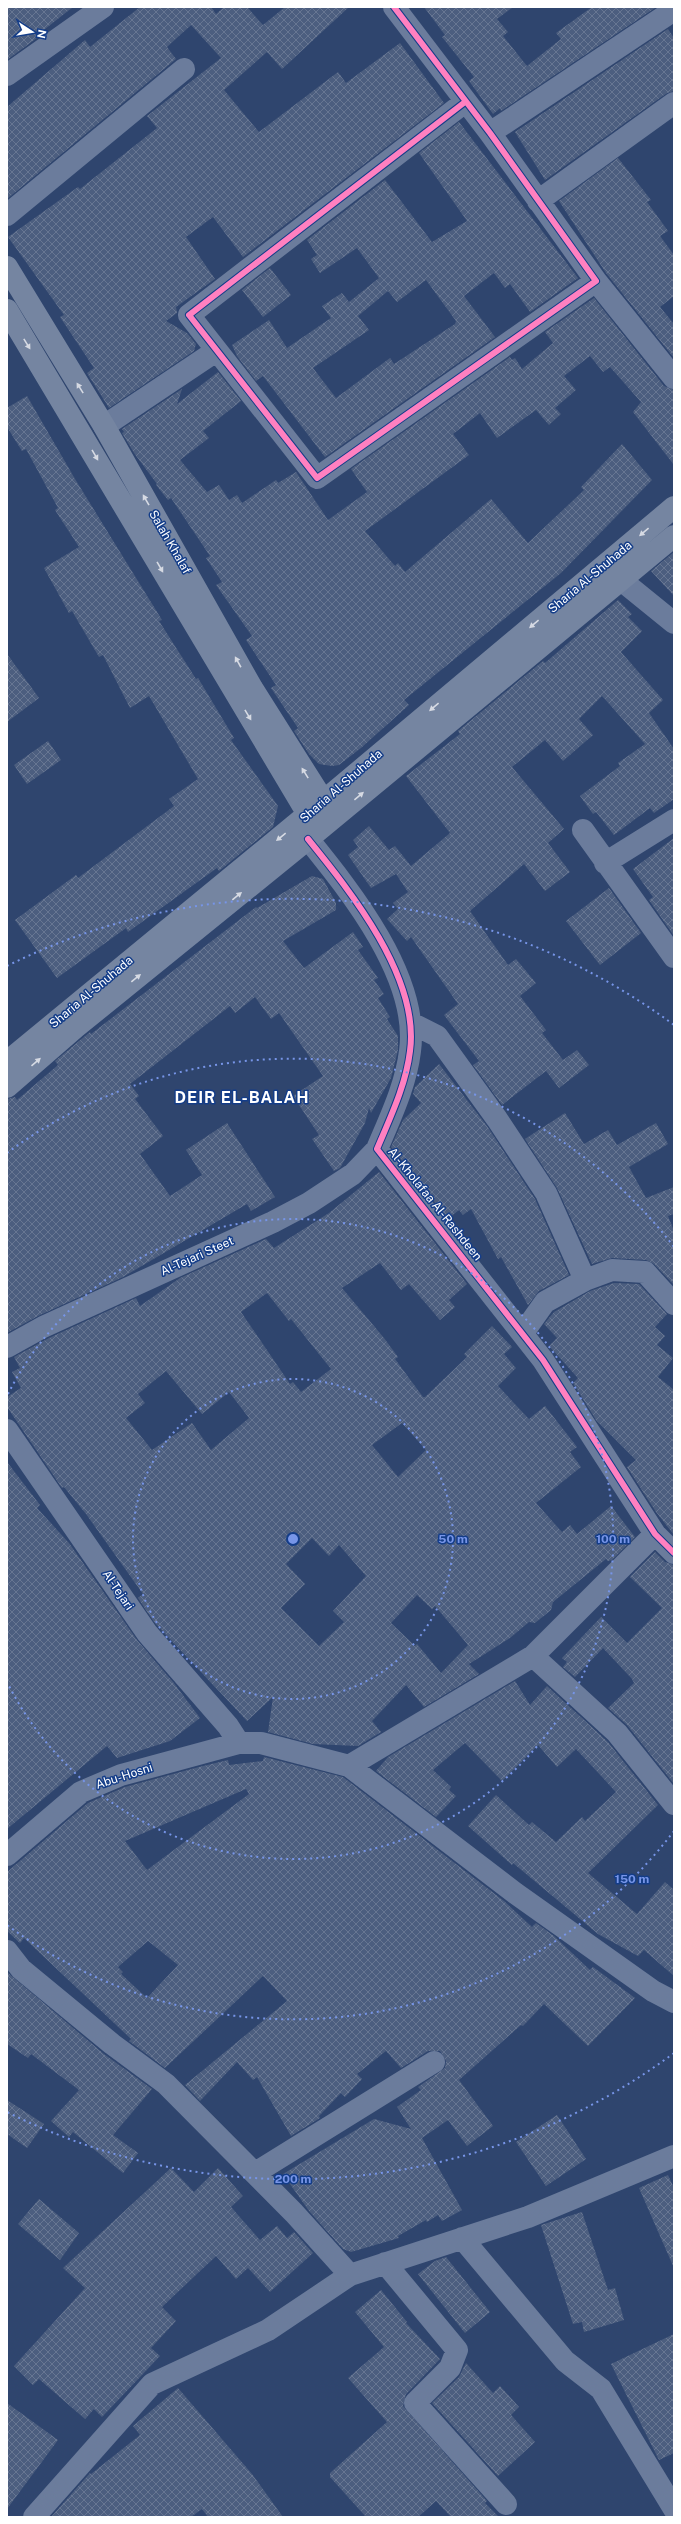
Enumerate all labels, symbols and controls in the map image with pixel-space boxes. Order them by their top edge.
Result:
north arrow [12,12,52,52]
text: N [35,29,49,40]
one-way arrow [23,338,30,350]
one-way arrow [77,382,84,394]
one-way arrow [91,449,98,461]
one-way arrow [143,494,150,506]
street label: Salah Khalaf [146,508,194,577]
one-way arrow [639,527,650,536]
street label: Sharia Al-Shuhada [546,538,634,616]
one-way arrow [157,561,164,573]
one-way arrow [528,620,539,629]
one-way arrow [234,656,241,667]
one-way arrow [428,703,439,712]
one-way arrow [244,709,251,721]
street label: Sharia Al-Shuhada [297,746,385,826]
one-way arrow [302,767,309,778]
one-way arrow [354,792,365,801]
one-way arrow [276,832,287,841]
one-way arrow [232,892,243,901]
street label: Sharia Al-Shuhada [47,953,135,1031]
one-way arrow [131,974,142,983]
one-way arrow [31,1057,42,1066]
district label: DEIR EL-BALAH [174,1088,310,1107]
street label: Al-Kholafaa Al-Rashdeen [385,1145,485,1263]
street label: Al-Tejari Steet [158,1233,236,1278]
centre of rings [286,1532,300,1546]
text: 50 m [438,1532,468,1546]
text: 100 m [596,1532,630,1546]
street label: Al-Tejari [99,1567,137,1613]
street label: Abu-Hosni [94,1760,154,1792]
text: 150 m [615,1872,649,1886]
text: 200 m [275,2172,311,2186]

